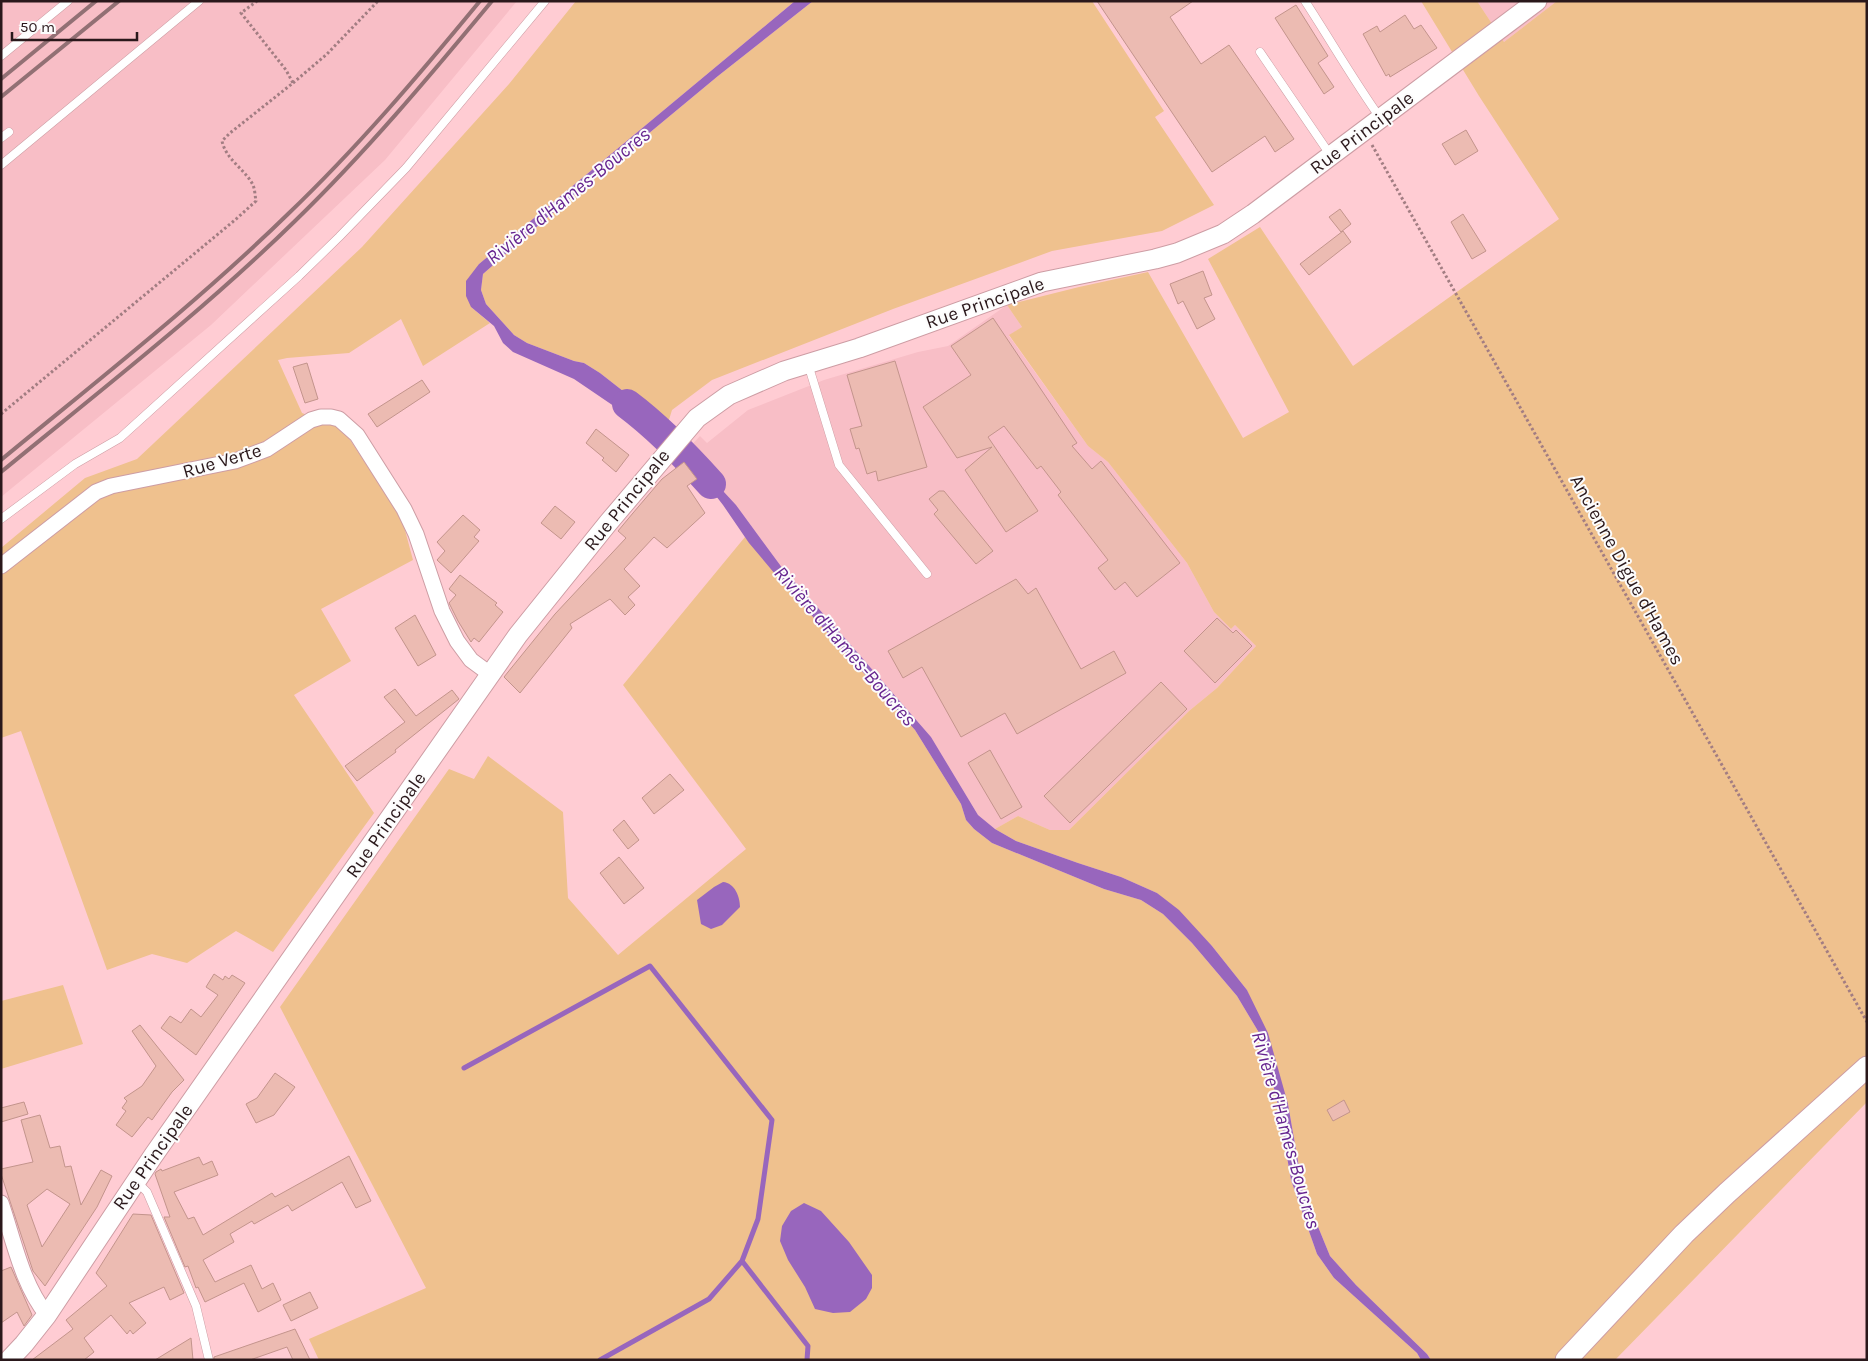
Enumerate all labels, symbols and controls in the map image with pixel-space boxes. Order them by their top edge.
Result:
scale bar [12,10,138,42]
text: 50 m [20,18,55,36]
street label: Rue Principale [1306,87,1418,179]
water label: Rivière d'Hames-Boucres [481,123,655,269]
street label: Rue Principale [923,272,1047,334]
street label: Rue Verte [180,439,264,483]
street label: Rue Principale [579,445,675,555]
street label: Ancienne Digue d'Hames [1565,471,1689,669]
water label: Rivière d'Hames-Boucres [769,561,921,731]
street label: Rue Principale [341,768,431,882]
water label: Rivière d'Hames-Boucres [1247,1029,1325,1231]
street label: Rue Principale [108,1100,198,1214]

